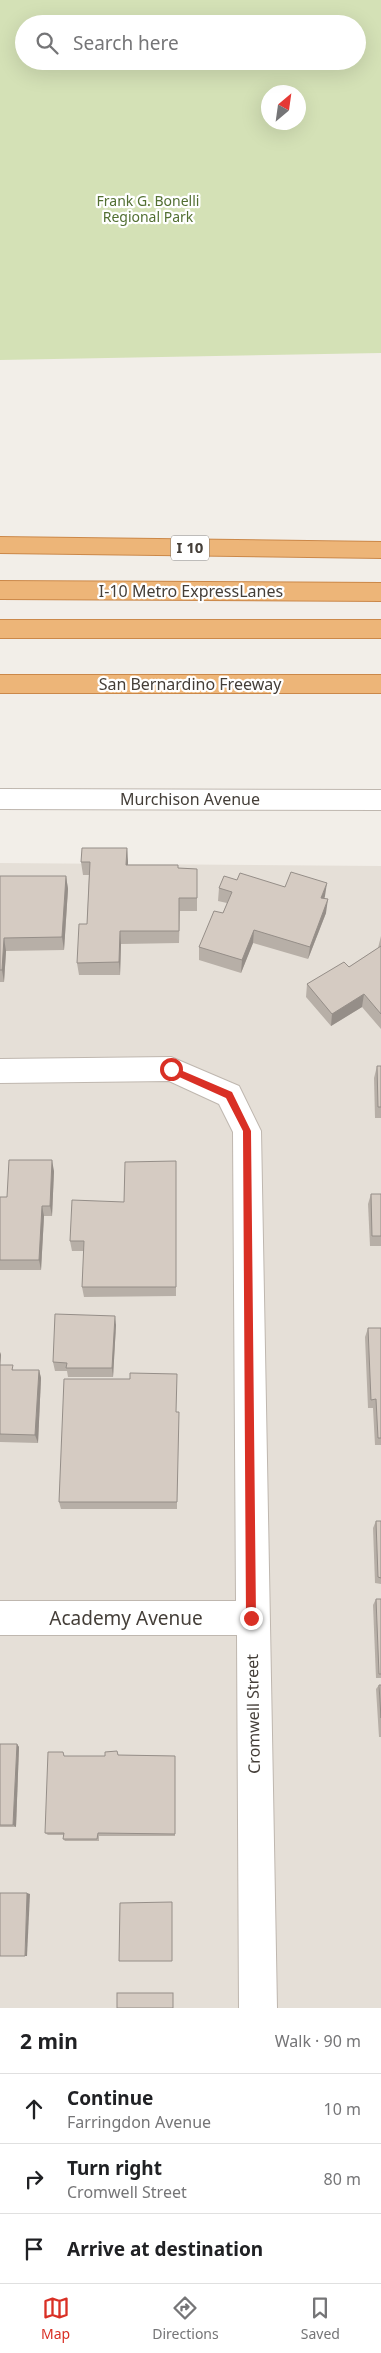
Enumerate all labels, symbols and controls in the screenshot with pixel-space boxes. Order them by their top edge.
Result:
search box [15,15,366,70]
icon: search [33,29,61,57]
text: Search here [73,30,179,56]
north arrow [261,85,306,130]
park label: Frank G. Bonelli Regional Park [97,191,199,226]
road number: I 10 [171,536,209,560]
street label: I-10 Metro ExpressLanes [99,580,283,602]
street label: San Bernardino Freeway [99,673,282,695]
street label: Murchison Avenue [120,788,260,810]
route start [160,1058,183,1081]
street label: Academy Avenue [49,1605,203,1631]
route end [240,1607,263,1630]
street label: Cromwell Street [241,1654,265,1774]
text: 2 min [20,2027,78,2055]
text: Walk · 90 m [275,2030,361,2052]
text: Continue [67,2085,153,2111]
icon: ahead [20,2095,48,2123]
text: 10 m [324,2098,361,2120]
text: Farringdon Avenue [67,2111,211,2133]
text: Turn right [67,2155,162,2181]
icon: right [20,2165,48,2193]
text: 80 m [324,2168,361,2190]
text: Cromwell Street [67,2181,187,2203]
icon: arrive [20,2235,48,2263]
text: Arrive at destination [67,2236,263,2262]
tab: Map [41,2294,70,2343]
tab: Directions [152,2294,219,2343]
tab: Saved [301,2294,340,2343]

